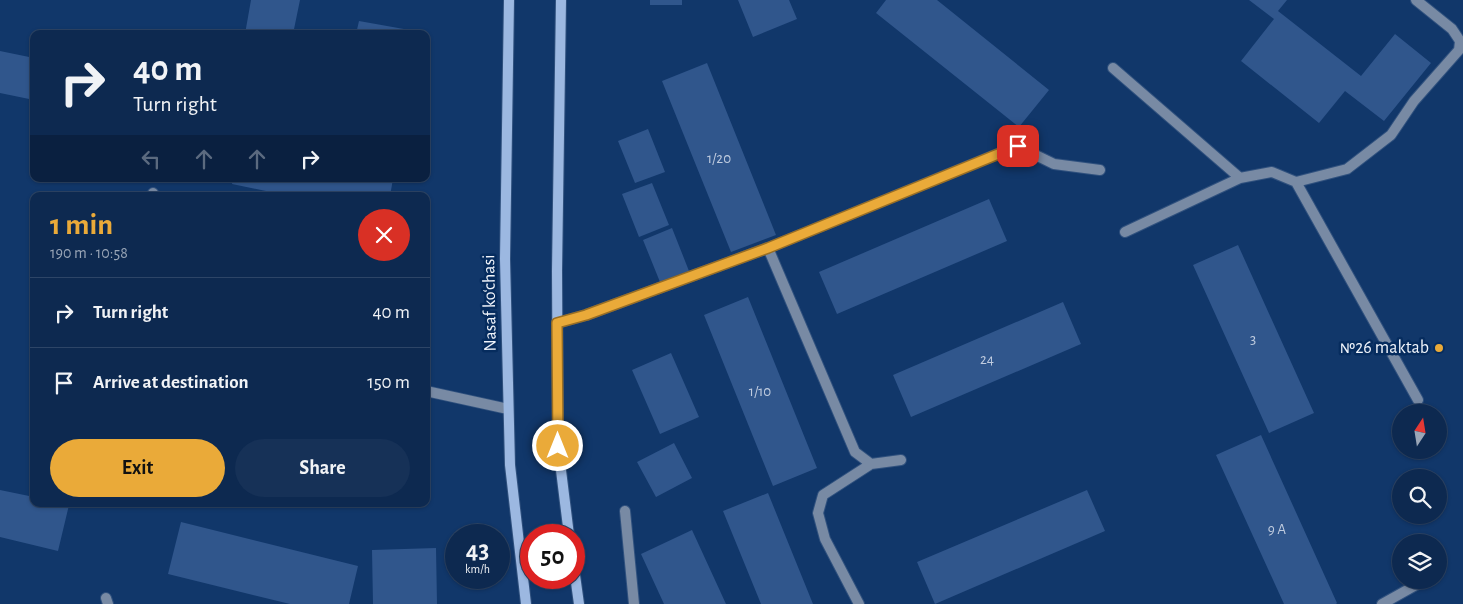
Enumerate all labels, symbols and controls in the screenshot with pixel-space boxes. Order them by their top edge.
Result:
icon: right [50,50,115,115]
text: 40 m [133,52,202,87]
text: Turn right [133,93,217,115]
pin [997,125,1039,167]
icon: arrive [1004,132,1032,160]
icon: left [137,145,165,173]
icon: ahead [190,145,218,173]
icon: ahead [243,145,271,173]
icon: right [296,145,324,173]
house number: 1/20 [707,151,731,166]
button: close [358,209,410,261]
text: 1 min [50,210,113,240]
text: 190 m · 10:58 [50,245,128,261]
street label: Nasaf ko‘chasi [480,254,500,352]
icon: right [50,299,78,327]
text: Turn right [93,303,168,322]
text: 40 m [372,303,410,322]
house number: 3 [1250,332,1256,347]
place label: №26 maktab [1339,339,1429,357]
marker: №26 maktab [1433,342,1445,354]
house number: 24 [980,352,994,367]
icon: arrive [50,369,78,397]
text: Arrive at destination [93,373,249,392]
text: 150 m [367,373,410,392]
house number: 1/10 [749,384,771,399]
north arrow [1392,404,1448,459]
map controls [1392,404,1447,589]
position arrow [531,419,583,471]
button: Exit [50,439,225,497]
button: Share [235,439,410,497]
button: search [1392,469,1447,524]
house number: 9 А [1268,522,1286,537]
speed limit sign: 50 [520,524,585,589]
button: layers [1392,534,1447,589]
text: 43 [466,538,489,563]
text: km/h [465,563,490,575]

